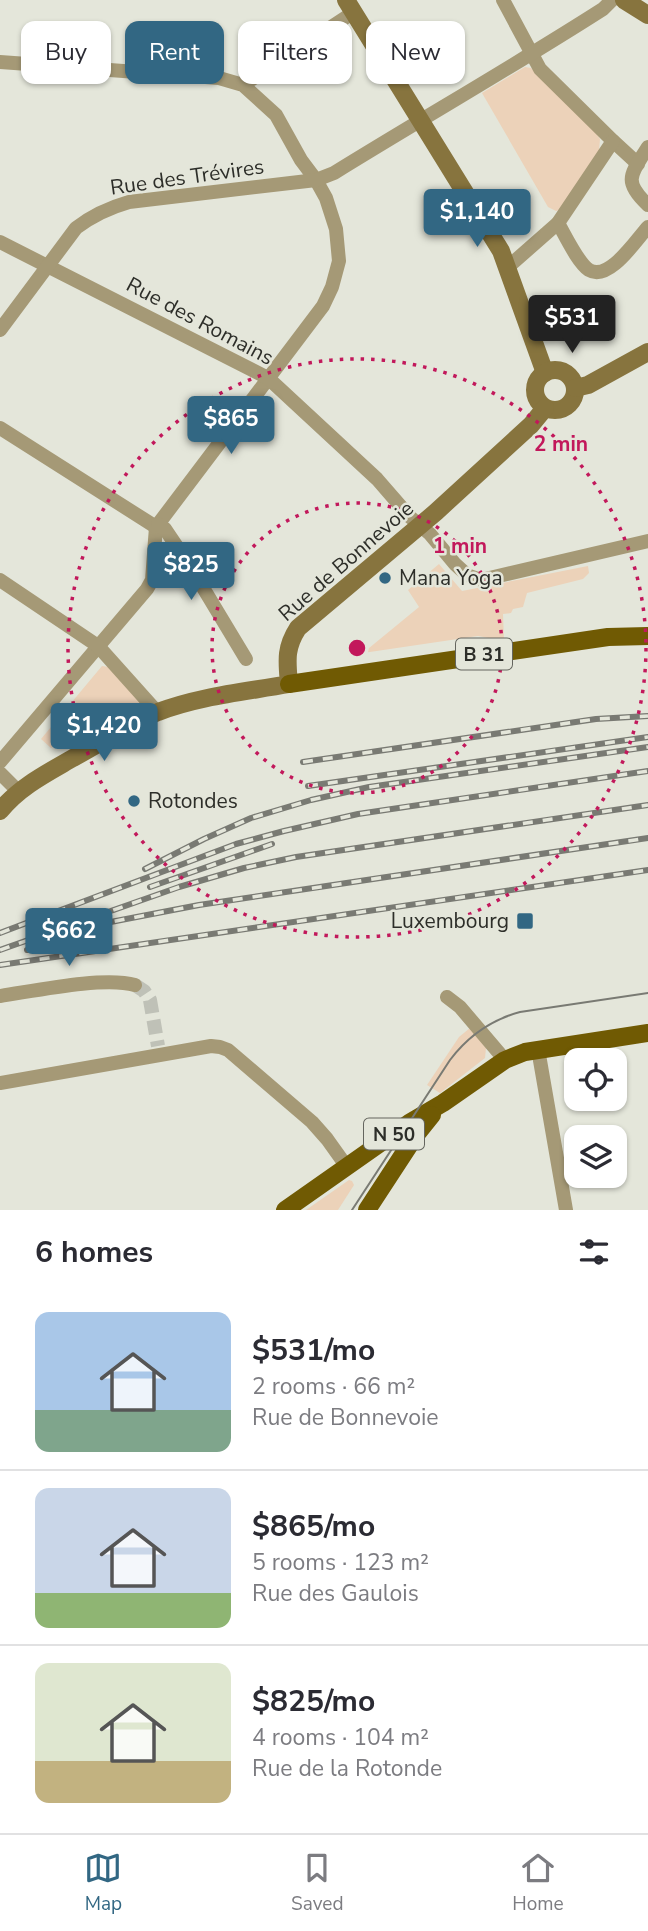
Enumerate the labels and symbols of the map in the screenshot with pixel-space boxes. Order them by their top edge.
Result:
street label: Rue des Trévires [108,152,266,202]
pin: $1,140 [420,190,534,249]
street label: Rue des Romains [122,270,278,372]
pin: $531 [531,296,613,355]
pin: $865 [190,396,272,456]
text: 2 min [534,430,588,458]
street label: Rue de Bonnevoie [273,495,419,627]
text: 1 min [433,532,487,560]
pin: $825 [150,542,232,602]
place label: Mana Yoga [399,564,503,592]
marker: Mana Yoga [377,570,393,586]
centre of rings [345,636,369,660]
road number: B 31 [456,638,512,670]
pin: $1,420 [47,704,161,763]
place label: Rotondes [148,787,238,815]
marker: Rotondes [126,793,142,809]
place label: Luxembourg [391,907,509,935]
pin: $662 [28,908,110,968]
marker: Luxembourg [515,911,535,931]
road number: N 50 [364,1118,424,1150]

